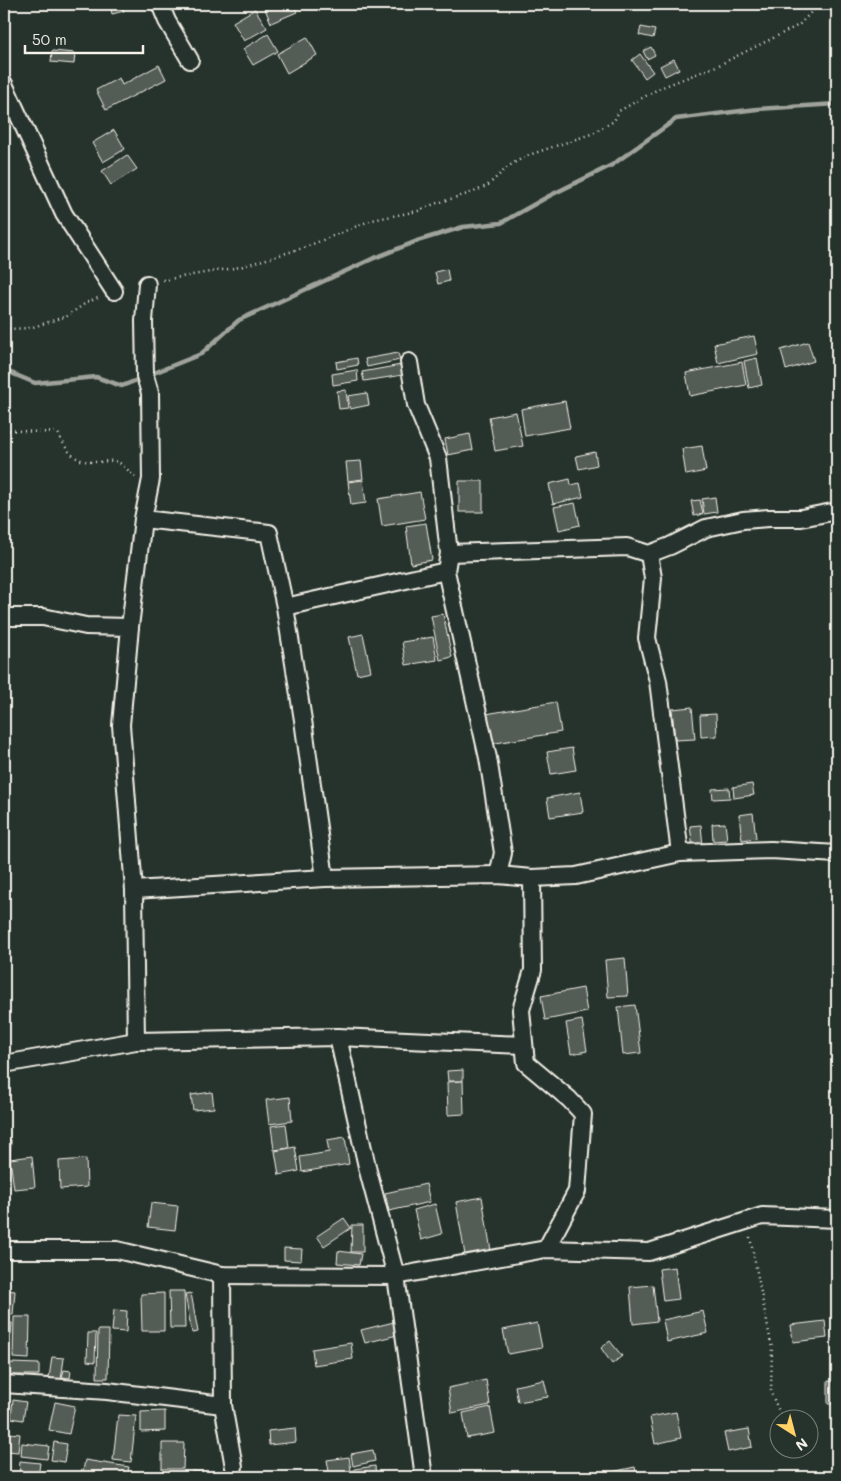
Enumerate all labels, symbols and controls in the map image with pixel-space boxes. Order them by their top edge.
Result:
scale bar [25,22,142,54]
text: 50 m [32,29,67,49]
north arrow [768,1408,818,1458]
text: N [792,1434,812,1456]

